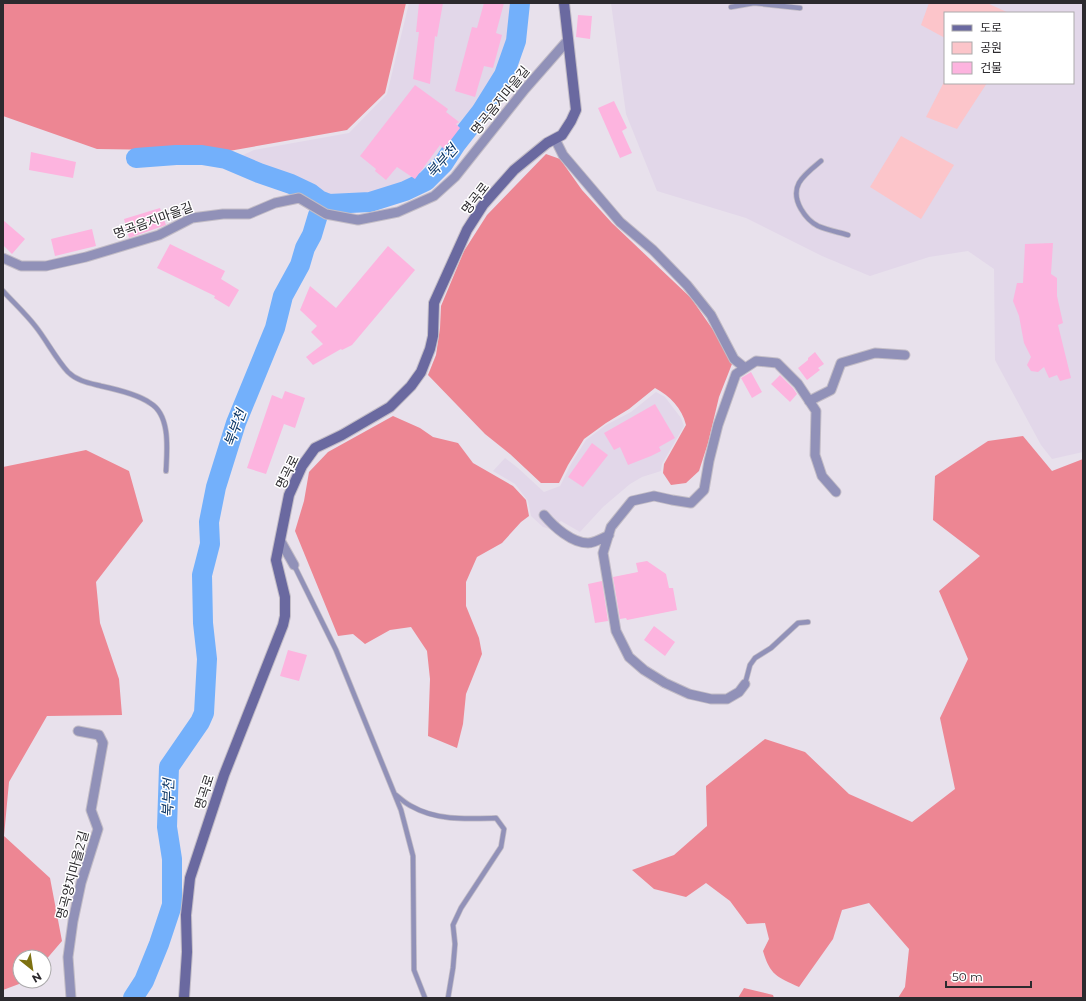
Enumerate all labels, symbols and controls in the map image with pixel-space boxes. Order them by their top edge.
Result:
legend [944,12,1074,84]
text: 도로 [980,20,1002,35]
text: 공원 [980,40,1002,55]
text: 건물 [980,60,1002,75]
street label: 명곡음지마을길 [467,62,533,138]
water label: 북부천 [423,140,462,181]
street label: 명곡로 [458,179,492,217]
street label: 명곡음지마을길 [111,198,195,242]
water label: 북부천 [220,406,250,449]
street label: 명곡로 [272,452,302,492]
street label: 명곡로 [191,772,217,812]
water label: 북부천 [158,777,178,818]
street label: 명곡양지마을2길 [52,829,92,921]
north arrow [12,949,52,989]
scale bar [946,963,1031,989]
text: N [30,969,44,986]
text: 50 m [952,969,983,984]

